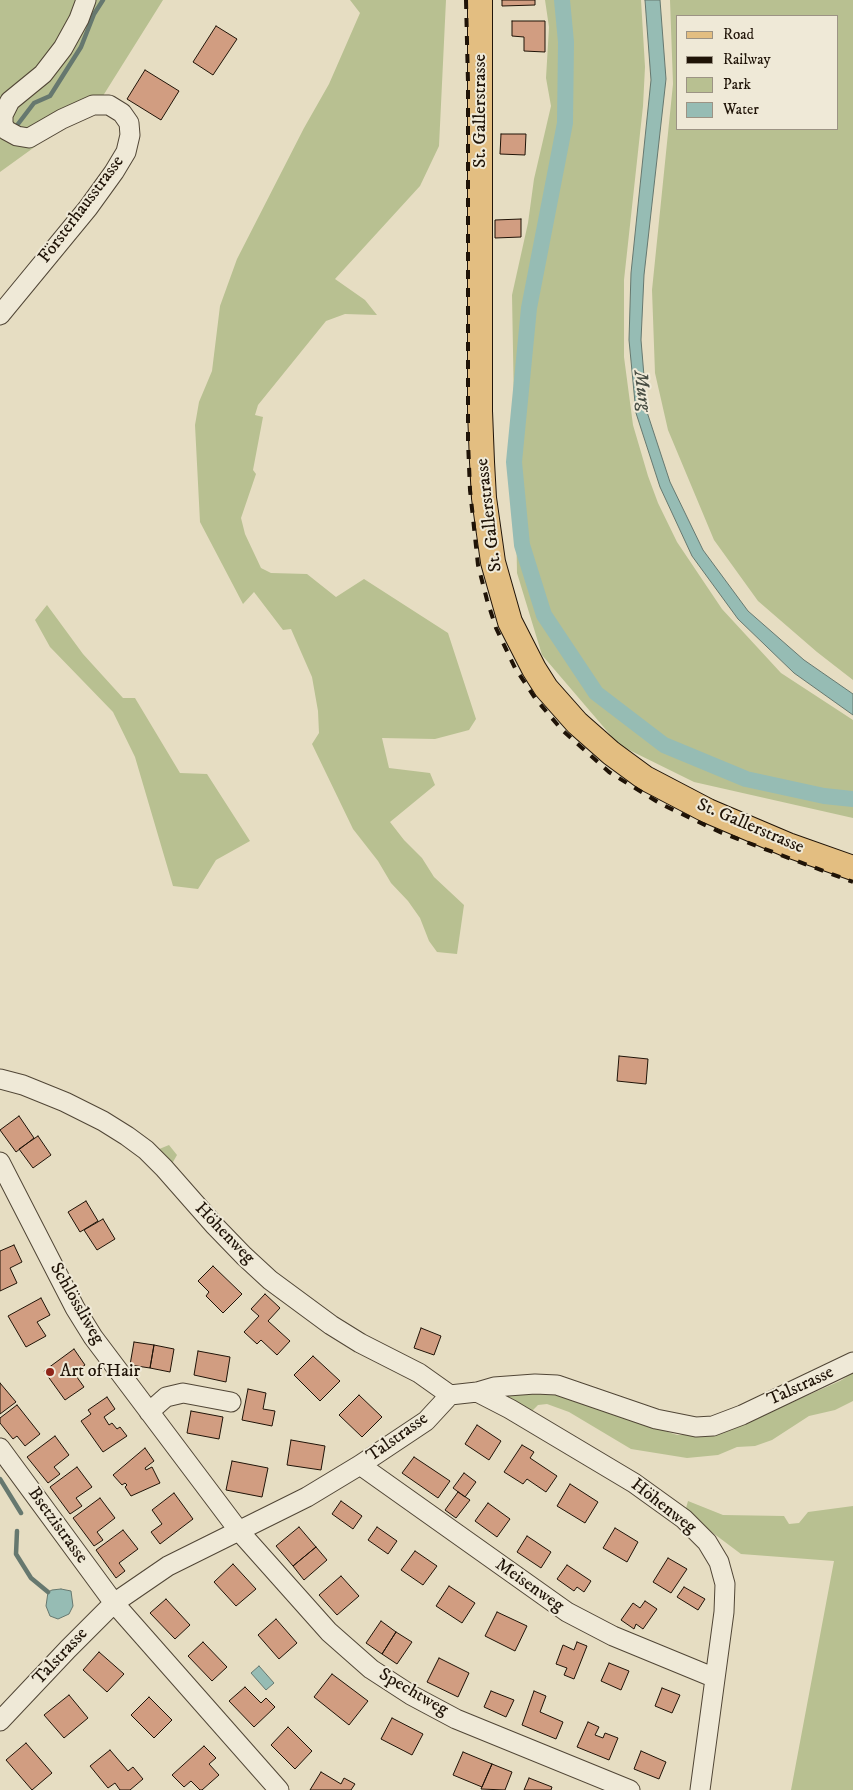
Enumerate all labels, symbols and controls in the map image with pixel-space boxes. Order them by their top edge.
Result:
legend [676,15,838,130]
text: Road [723,25,754,44]
text: Railway [723,50,771,69]
street label: St. Gallerstrasse [470,54,492,168]
text: Park [723,75,751,94]
text: Water [723,100,759,119]
street label: Försterhausstrasse [35,152,129,268]
water label: Murg [627,369,655,413]
street label: St. Gallerstrasse [472,457,508,573]
street label: St. Gallerstrasse [693,795,807,859]
street label: Höhenweg [189,1199,259,1269]
street label: Schlössliweg [44,1259,108,1349]
place label: Art of Hair [60,1361,140,1383]
street label: Talstrasse [764,1362,838,1412]
marker: Art of Hair [44,1366,56,1378]
street label: Talstrasse [363,1408,433,1468]
street label: Höhenweg [626,1475,700,1539]
street label: Bsetzistrasse [22,1484,92,1568]
street label: Meisenweg [491,1555,567,1617]
street label: Talstrasse [29,1624,93,1690]
street label: Spechtweg [374,1665,452,1721]

